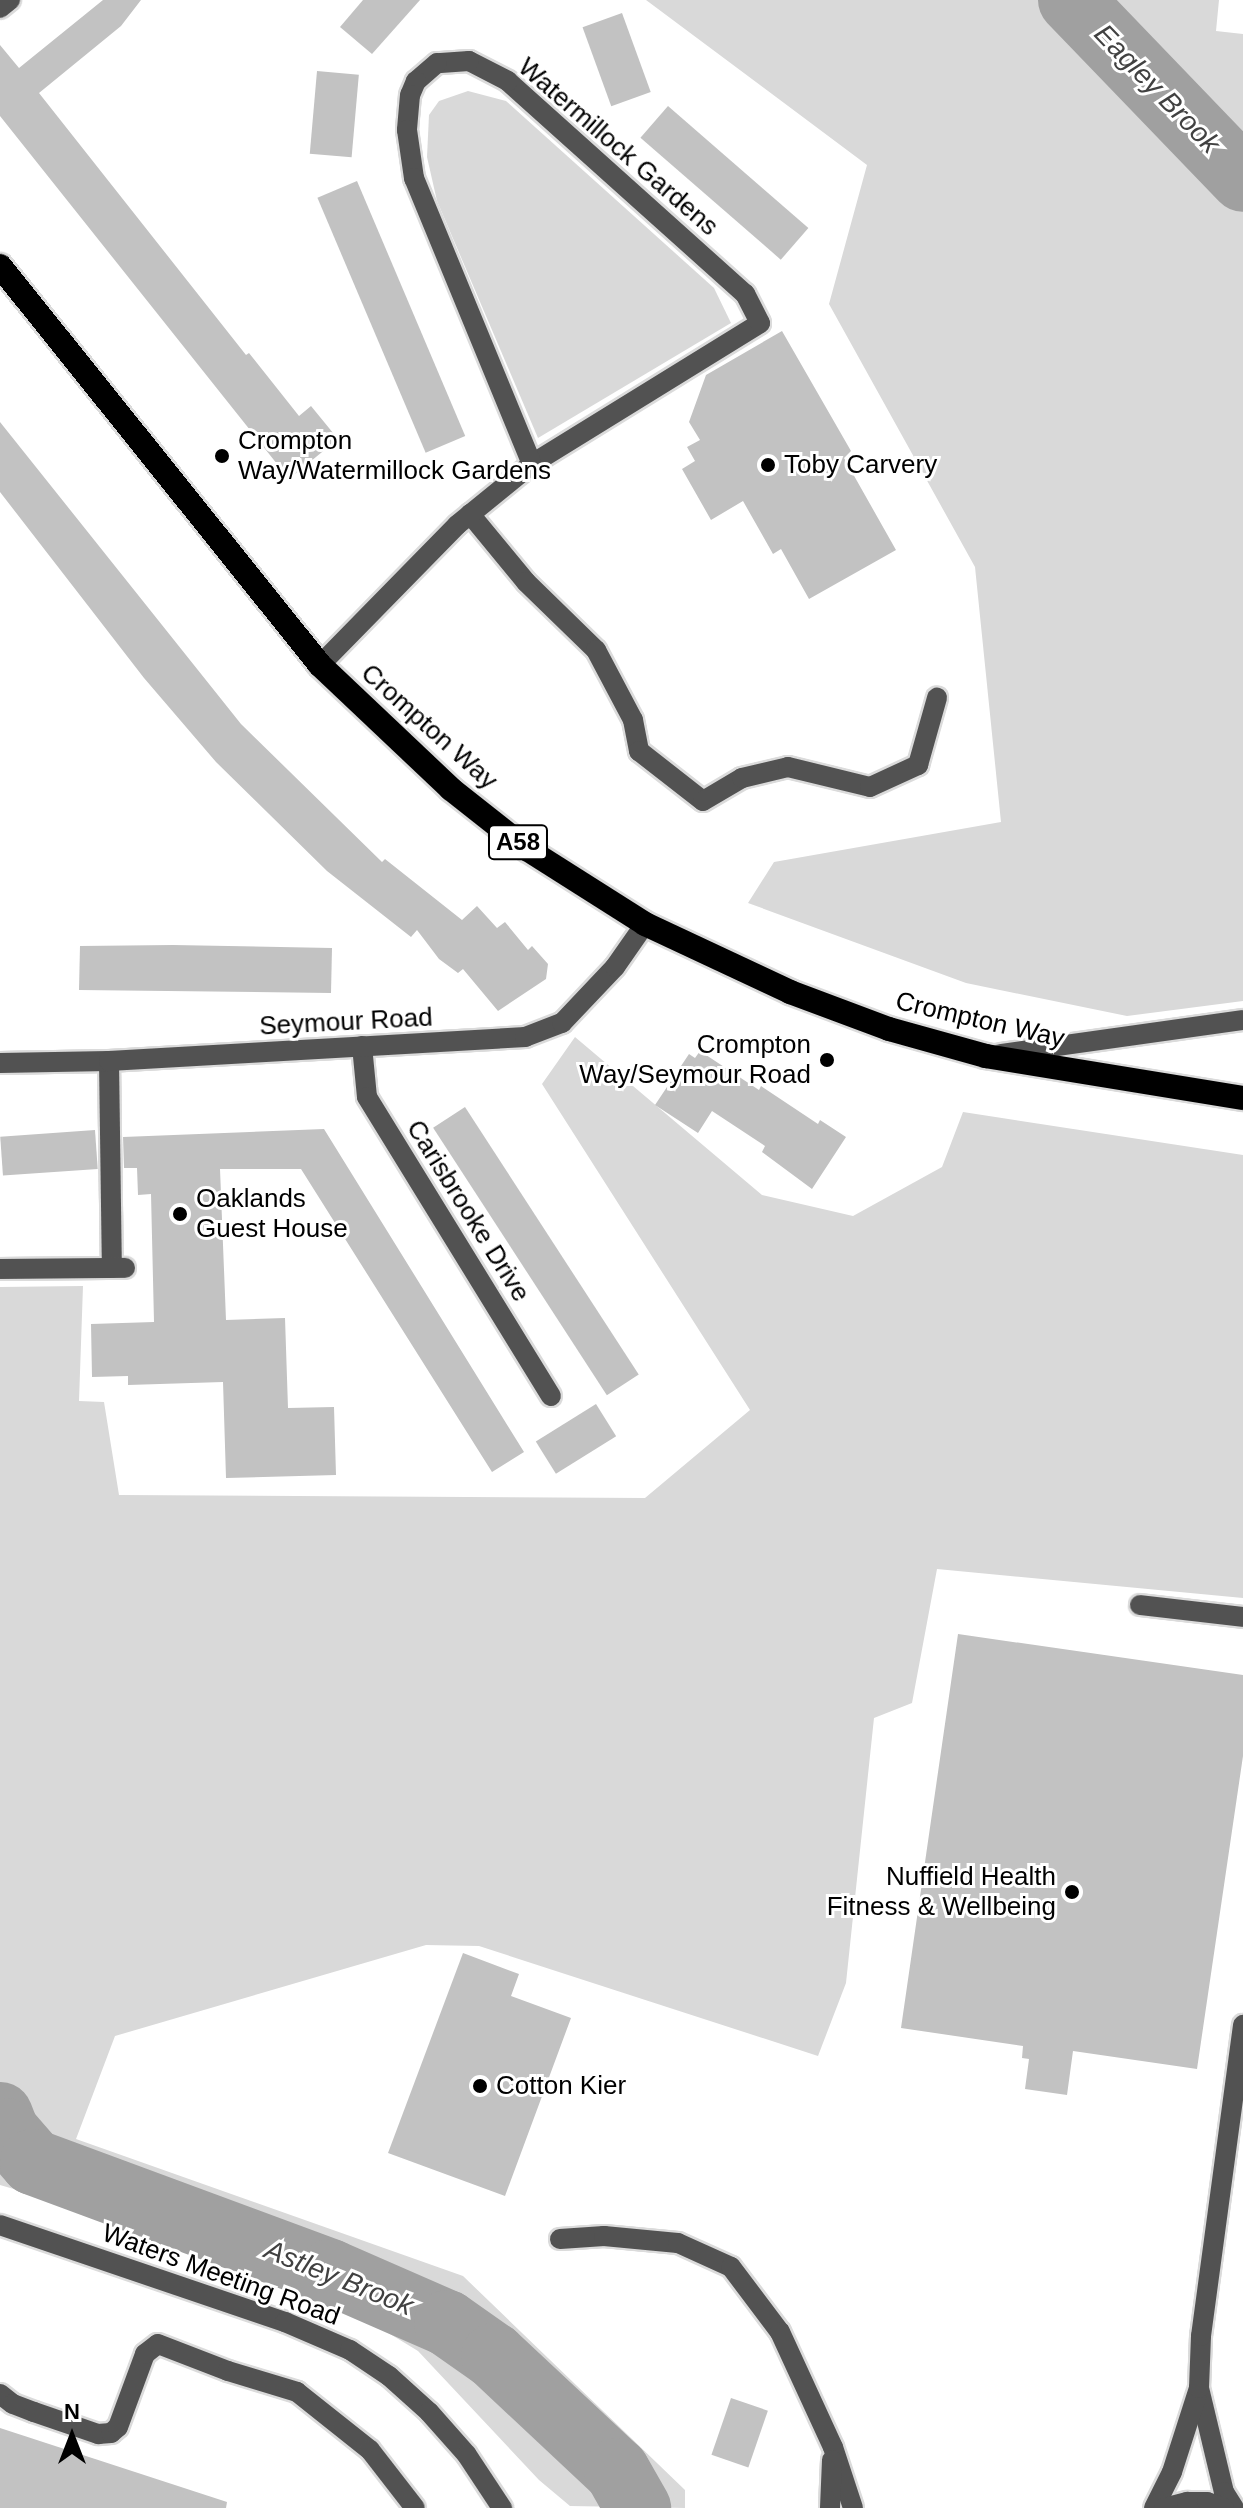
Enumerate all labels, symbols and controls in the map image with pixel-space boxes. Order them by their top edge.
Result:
water label: Eagley Brook [1087,17,1227,161]
street label: Watermillock Gardens [512,52,724,242]
place label: Crompton Way/Watermillock Gardens [238,425,551,486]
marker: Crompton Way/Watermillock Gardens [213,447,231,465]
place label: Toby Carvery [784,449,937,481]
marker: Toby Carvery [759,456,777,474]
street label: Crompton Way [354,658,504,796]
road number: A58 [486,822,550,862]
street label: Crompton Way [892,985,1068,1055]
street label: Seymour Road [259,1002,433,1042]
place label: Crompton Way/Seymour Road [579,1029,811,1090]
marker: Crompton Way/Seymour Road [818,1051,836,1069]
street label: Carisbrooke Drive [400,1115,536,1307]
place label: Oaklands Guest House [196,1183,348,1244]
marker: Oaklands Guest House [171,1205,189,1223]
place label: Nuffield Health Fitness & Wellbeing [827,1861,1056,1922]
marker: Nuffield Health Fitness & Wellbeing [1063,1883,1081,1901]
place label: Cotton Kier [496,2070,626,2102]
marker: Cotton Kier [471,2077,489,2095]
street label: Waters Meeting Road [98,2218,344,2332]
water label: Astley Brook [260,2233,418,2323]
north arrow [32,2396,112,2476]
text: N [64,2399,80,2424]

